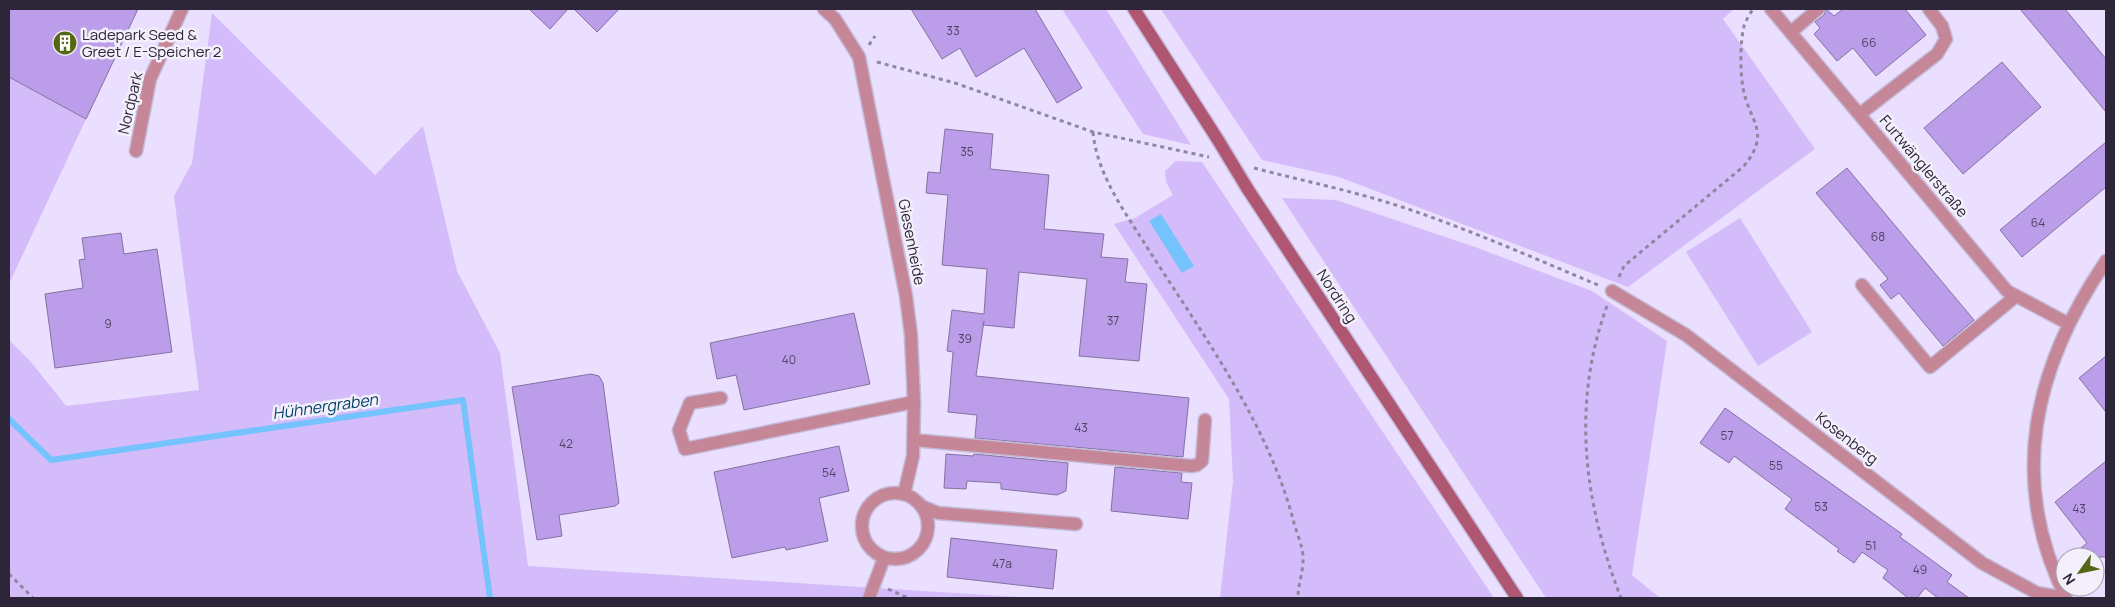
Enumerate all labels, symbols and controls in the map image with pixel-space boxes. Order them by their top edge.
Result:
house number: 33 [946,22,960,39]
place label: Ladepark Seed & Greet / E-Speicher 2 [82,24,221,62]
building icon: Ladepark Seed & Greet / E-Speicher 2 [52,30,78,56]
house number: 66 [1862,34,1876,51]
street label: Nordpark [113,69,147,136]
street label: Furtwänglerstraße [1875,110,1973,222]
house number: 35 [960,143,974,160]
street label: Giesenheide [893,197,931,287]
house number: 64 [2031,214,2045,231]
house number: 68 [1871,228,1885,245]
street label: Nordring [1312,265,1362,327]
house number: 37 [1107,312,1119,329]
house number: 9 [104,315,112,332]
house number: 39 [958,330,972,347]
house number: 40 [782,351,796,368]
water label: Hühnergraben [271,388,380,424]
street label: Kosenberg [1811,407,1883,469]
house number: 43 [1074,419,1088,436]
house number: 57 [1721,427,1733,444]
house number: 42 [559,435,573,452]
house number: 55 [1769,457,1783,474]
house number: 54 [822,464,836,481]
house number: 53 [1814,498,1828,515]
house number: 43 [2072,500,2086,517]
house number: 51 [1865,537,1877,554]
north arrow [2055,547,2105,597]
house number: 47a [992,555,1012,572]
house number: 49 [1913,561,1927,578]
text: N [2058,570,2079,589]

